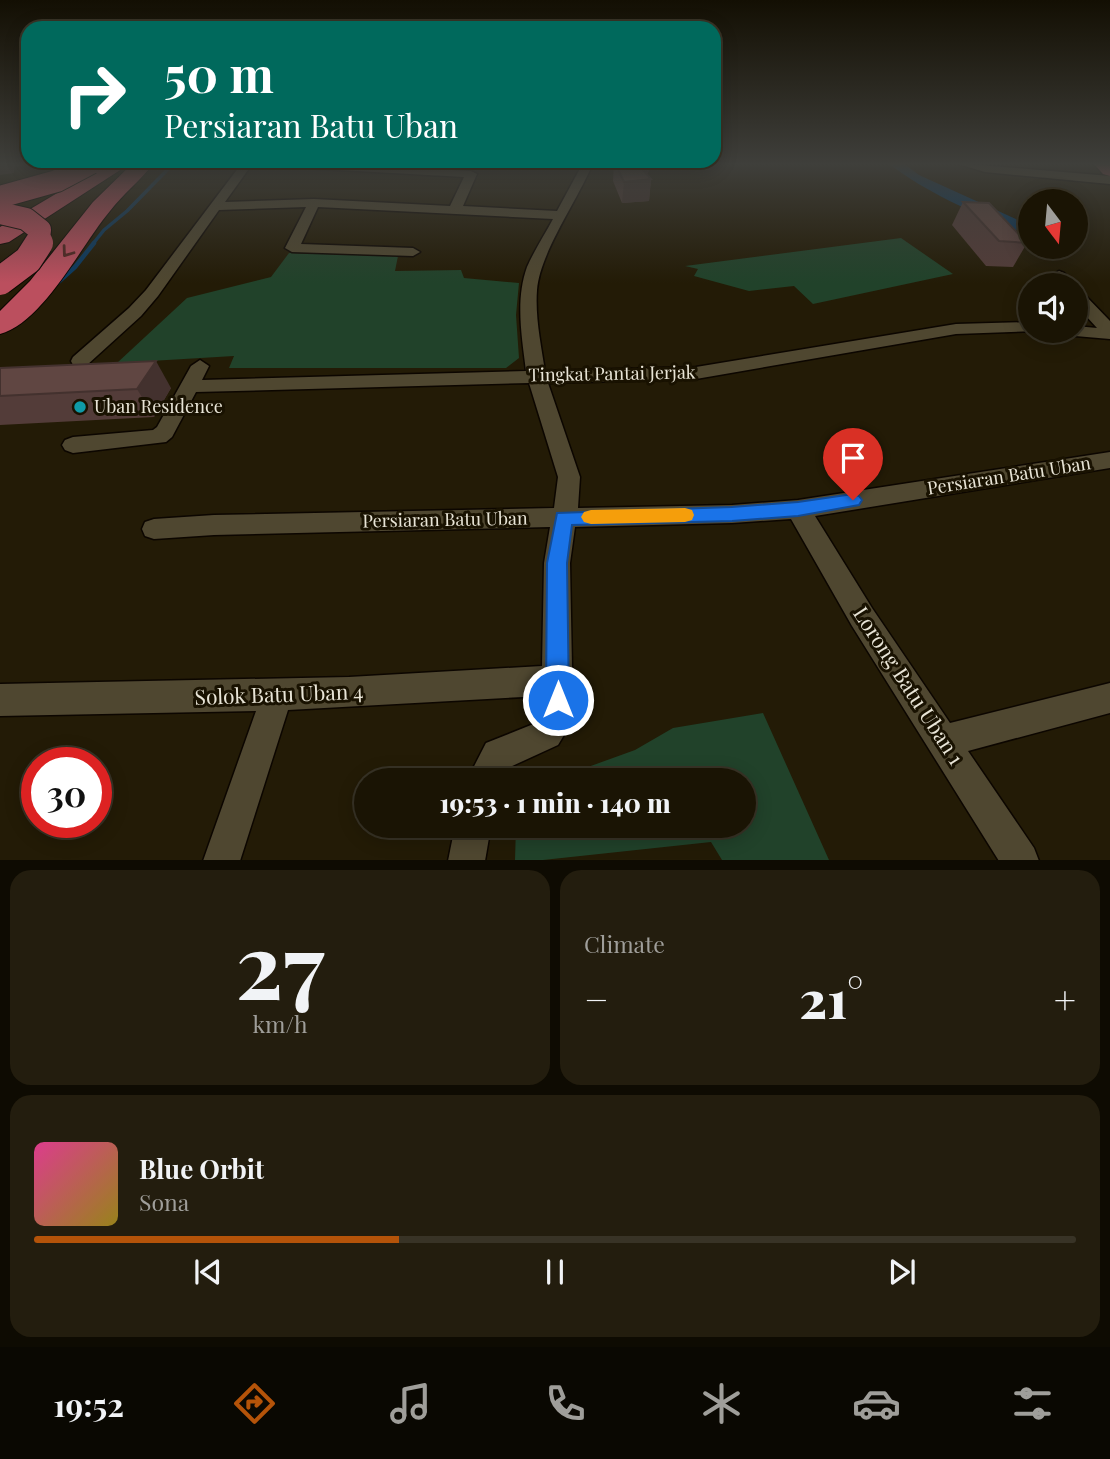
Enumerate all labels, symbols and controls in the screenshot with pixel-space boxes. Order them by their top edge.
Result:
text: 50 m [164,40,274,105]
icon: right [49,49,140,140]
text: Persiaran Batu Uban [164,103,458,146]
north arrow [1018,189,1088,259]
map controls [1018,189,1088,343]
one-way arrow [63,244,75,257]
button: sound [1018,273,1088,343]
street label: Tingkat Pantai Jerjak [528,360,696,386]
place label: Uban Residence [94,394,223,418]
marker: Uban Residence [72,399,88,415]
pin [823,428,883,500]
icon: arrive [834,439,872,477]
street label: Persiaran Batu Uban [925,450,1093,500]
street label: Persiaran Batu Uban [362,506,528,532]
street label: Lorong Batu Uban 1 [848,600,971,770]
position arrow [521,663,595,737]
street label: Solok Batu Uban 4 [194,676,364,710]
speed limit sign: 30 [21,747,112,838]
text: 19:53 · 1 min · 140 m [439,785,671,820]
text: 27 [236,902,325,1023]
text: Climate [584,928,665,959]
text: 21° [799,963,863,1032]
text: − [584,973,609,1024]
text: + [1054,973,1076,1024]
text: km/h [252,1008,308,1039]
text: Blue Orbit [139,1151,264,1186]
text: Sona [139,1186,189,1217]
icon: previous [189,1253,227,1291]
icon: pause [536,1253,574,1291]
icon: next [883,1253,921,1291]
icon: directions [230,1379,279,1428]
icon: music [386,1379,435,1428]
icon: phone [541,1379,590,1428]
icon: climate [697,1379,746,1428]
icon: car [852,1379,901,1428]
icon: filters [1008,1379,1057,1428]
text: 19:52 [53,1382,124,1425]

